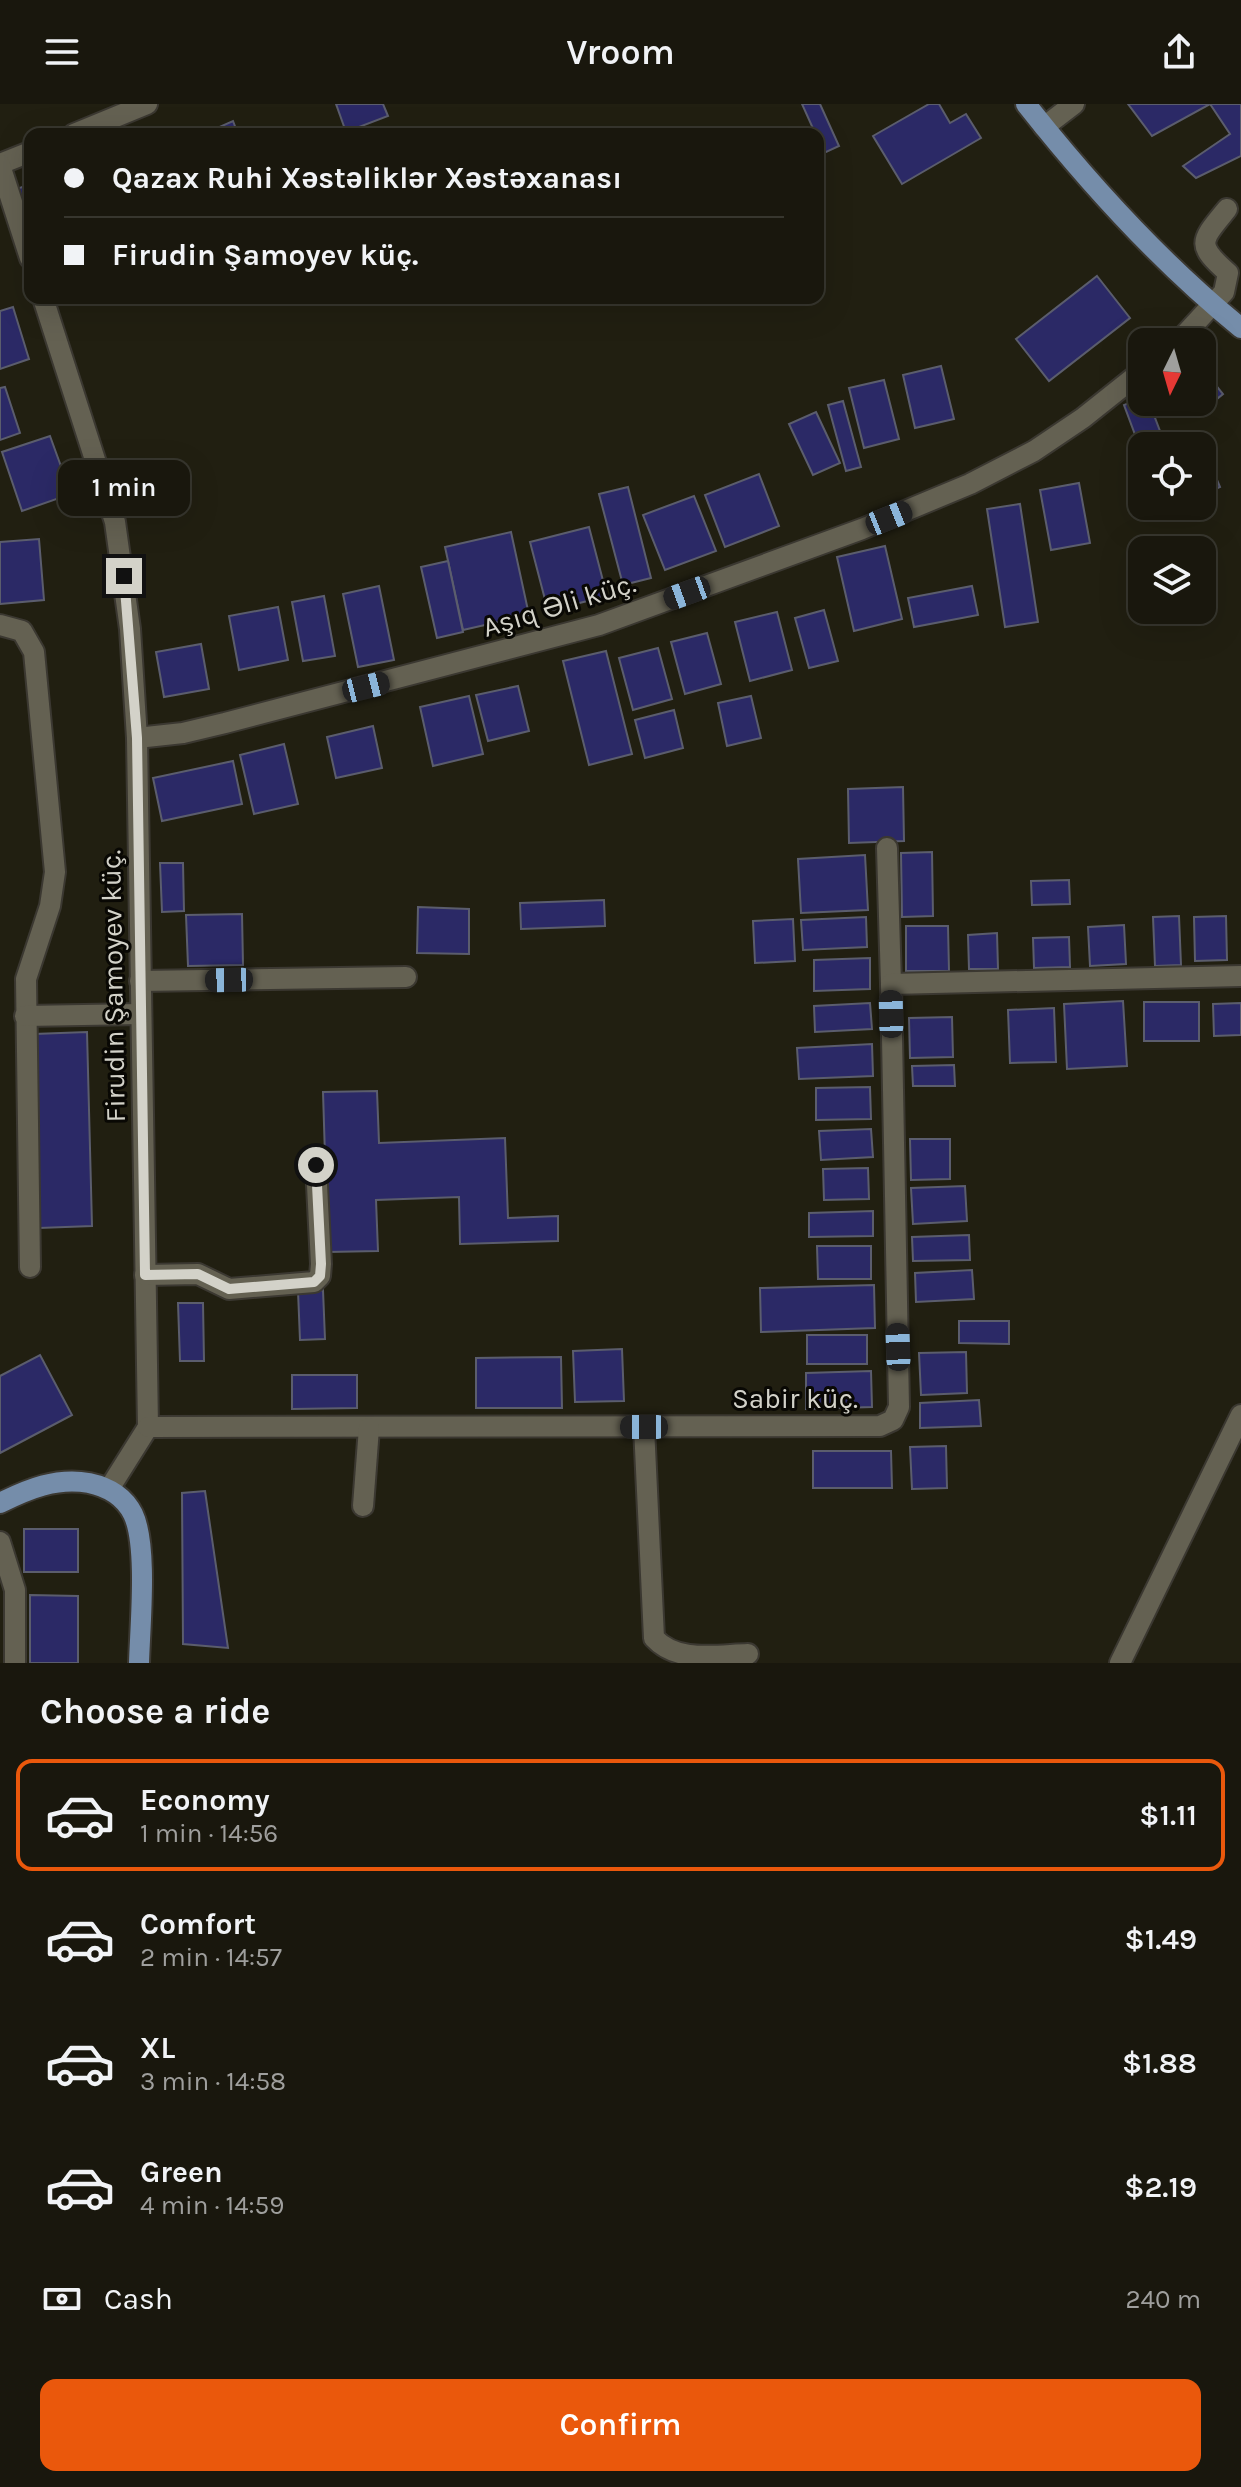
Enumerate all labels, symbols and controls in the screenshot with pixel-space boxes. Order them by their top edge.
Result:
icon: menu [40,30,84,74]
icon: share [1157,30,1201,74]
text: Vroom [566,31,675,73]
text: Qazax Ruhi Xəstəliklər Xəstəxanası [112,160,622,196]
text: Firudin Şamoyev küç. [112,237,419,273]
north arrow [1128,328,1216,416]
map controls [1128,328,1216,624]
button: locate [1128,432,1216,520]
callout: 1 min [58,460,190,516]
text: 1 min [92,472,156,503]
car [862,498,916,538]
button: layers [1128,536,1216,624]
route end [106,558,142,594]
street label: Aşıq Əli küç. [479,566,639,644]
car [660,574,714,612]
car [340,670,392,704]
street label: Firudin Şamoyev küç. [94,849,132,1123]
car [205,968,253,992]
car [879,990,903,1038]
route start [298,1147,334,1183]
car [885,1323,911,1371]
street label: Sabir küç. [732,1382,858,1415]
car [620,1415,668,1439]
text: Choose a ride [40,1690,270,1732]
icon: car [44,1779,116,1851]
text: Economy [140,1782,270,1818]
text: $1.11 [1139,1797,1197,1833]
text: 1 min · 14:56 [140,1818,278,1849]
icon: car [44,1903,116,1975]
text: Comfort [140,1906,256,1942]
text: $1.49 [1125,1921,1197,1957]
text: 2 min · 14:57 [140,1942,282,1973]
icon: car [44,2027,116,2099]
text: XL [140,2030,175,2066]
text: $1.88 [1122,2045,1197,2081]
text: 3 min · 14:58 [140,2066,286,2097]
icon: car [44,2151,116,2223]
text: Green [140,2154,223,2190]
text: $2.19 [1124,2169,1197,2205]
text: 4 min · 14:59 [140,2190,284,2221]
icon: cash [40,2277,84,2321]
text: Cash [104,2281,173,2317]
text: 240 m [1125,2284,1201,2315]
button: Confirm [40,2379,1201,2471]

